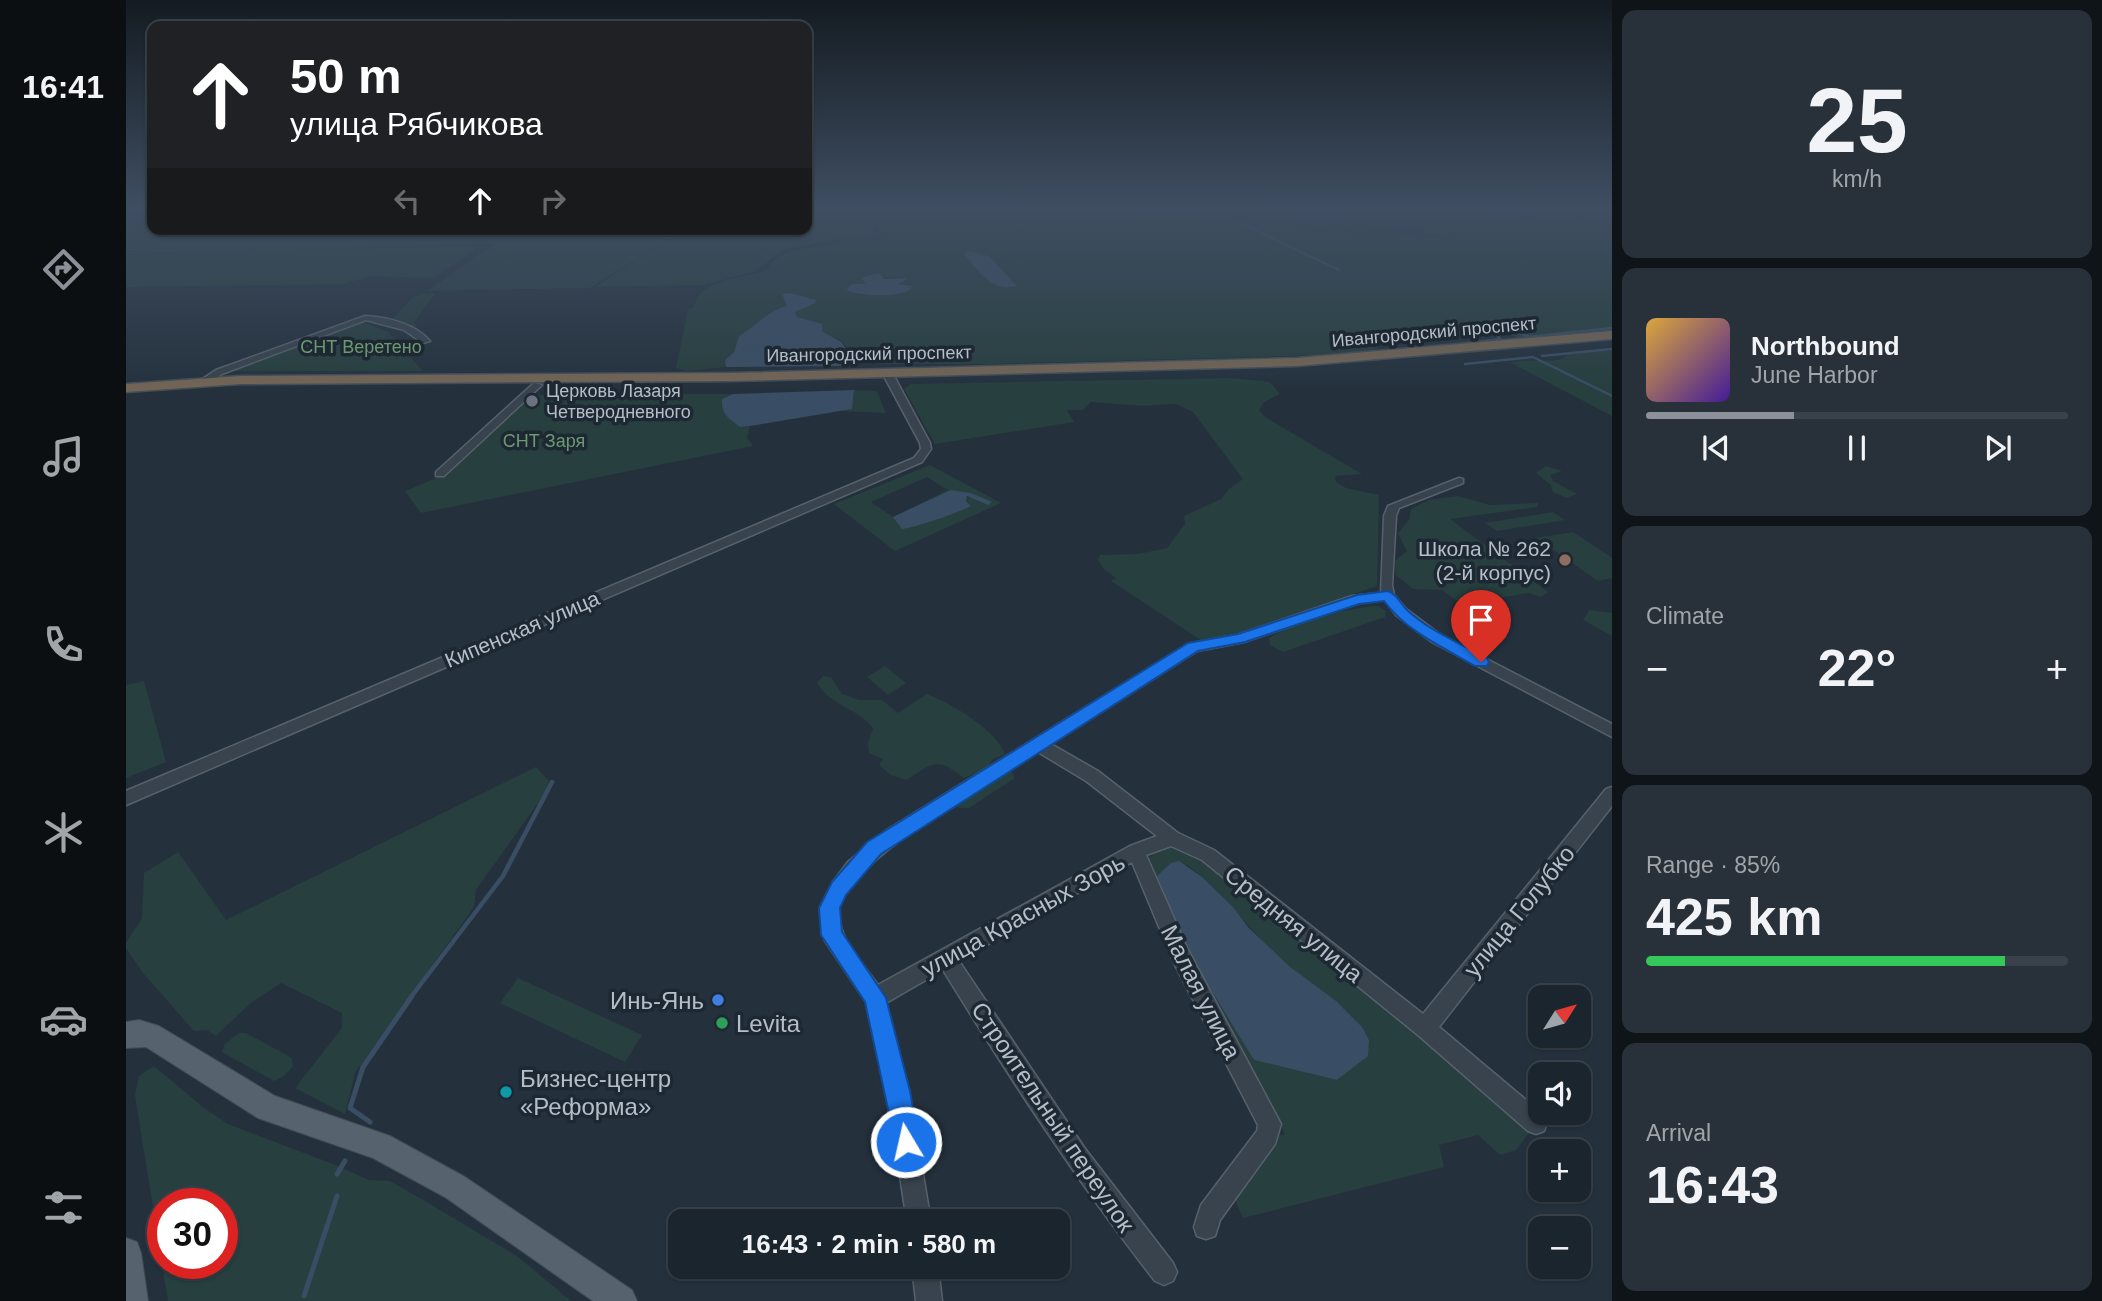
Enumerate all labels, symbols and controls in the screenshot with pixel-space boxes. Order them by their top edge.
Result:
icon: ahead [175,49,266,140]
text: 50 m [290,49,402,103]
text: 16:41 [22,69,104,105]
text: 25 [1806,70,1908,171]
text: улица Рябчикова [290,106,543,142]
text: km/h [1832,166,1882,192]
icon: left [388,182,426,220]
icon: ahead [461,182,499,220]
icon: right [534,182,572,220]
icon: directions [39,245,88,294]
street label: Ивангородский проспект [1331,313,1537,351]
text: Northbound [1751,331,1900,361]
park label: СНТ Веретено [300,337,422,357]
street label: Ивангородский проспект [766,342,972,366]
text: June Harbor [1751,362,1878,388]
place label: Церковь Лазаря Четверодневного [546,381,691,422]
marker: Церковь Лазаря Четверодневного [524,393,540,409]
icon: previous [1697,429,1735,467]
icon: pause [1838,429,1876,467]
icon: next [1979,429,2017,467]
park label: СНТ Заря [503,431,585,451]
icon: music [39,432,88,481]
place label: Школа № 262 (2-й корпус) [1418,537,1551,584]
marker: Школа № 262 (2-й корпус) [1557,552,1573,568]
street label: Кипенская улица [441,586,603,672]
pin [1451,590,1511,662]
icon: arrive [1462,601,1500,639]
text: Climate [1646,603,1724,629]
icon: phone [39,620,88,669]
text: 22° [1818,639,1896,697]
text: − [1646,648,1668,690]
text: + [2046,648,2068,690]
icon: climate [39,808,88,857]
street label: улица Голубко [1458,840,1580,982]
street label: улица Красных Зорь [917,848,1129,982]
text: Range · 85% [1646,852,1780,878]
street label: Средняя улица [1220,860,1369,988]
text: 425 km [1646,888,1822,946]
street label: Малая улица [1156,921,1247,1064]
north arrow [1528,985,1591,1048]
map controls [1528,985,1591,1279]
place label: Инь-Янь [610,987,704,1014]
marker: Инь-Янь [710,992,726,1008]
icon: car [39,995,88,1044]
street label: Строительный переулок [966,997,1140,1237]
place label: Levita [736,1010,801,1037]
marker: Levita [714,1015,730,1031]
button: sound [1528,1062,1591,1125]
place label: Бизнес-центр «Реформа» [520,1065,671,1120]
marker: Бизнес-центр «Реформа» [498,1084,514,1100]
position arrow [869,1105,943,1179]
text: Arrival [1646,1120,1711,1146]
button: + [1528,1139,1591,1202]
text: 16:43 [1646,1156,1779,1214]
icon: filters [39,1183,88,1232]
speed limit sign: 30 [147,1188,238,1279]
button: − [1528,1216,1591,1279]
text: 16:43 · 2 min · 580 m [742,1229,996,1259]

